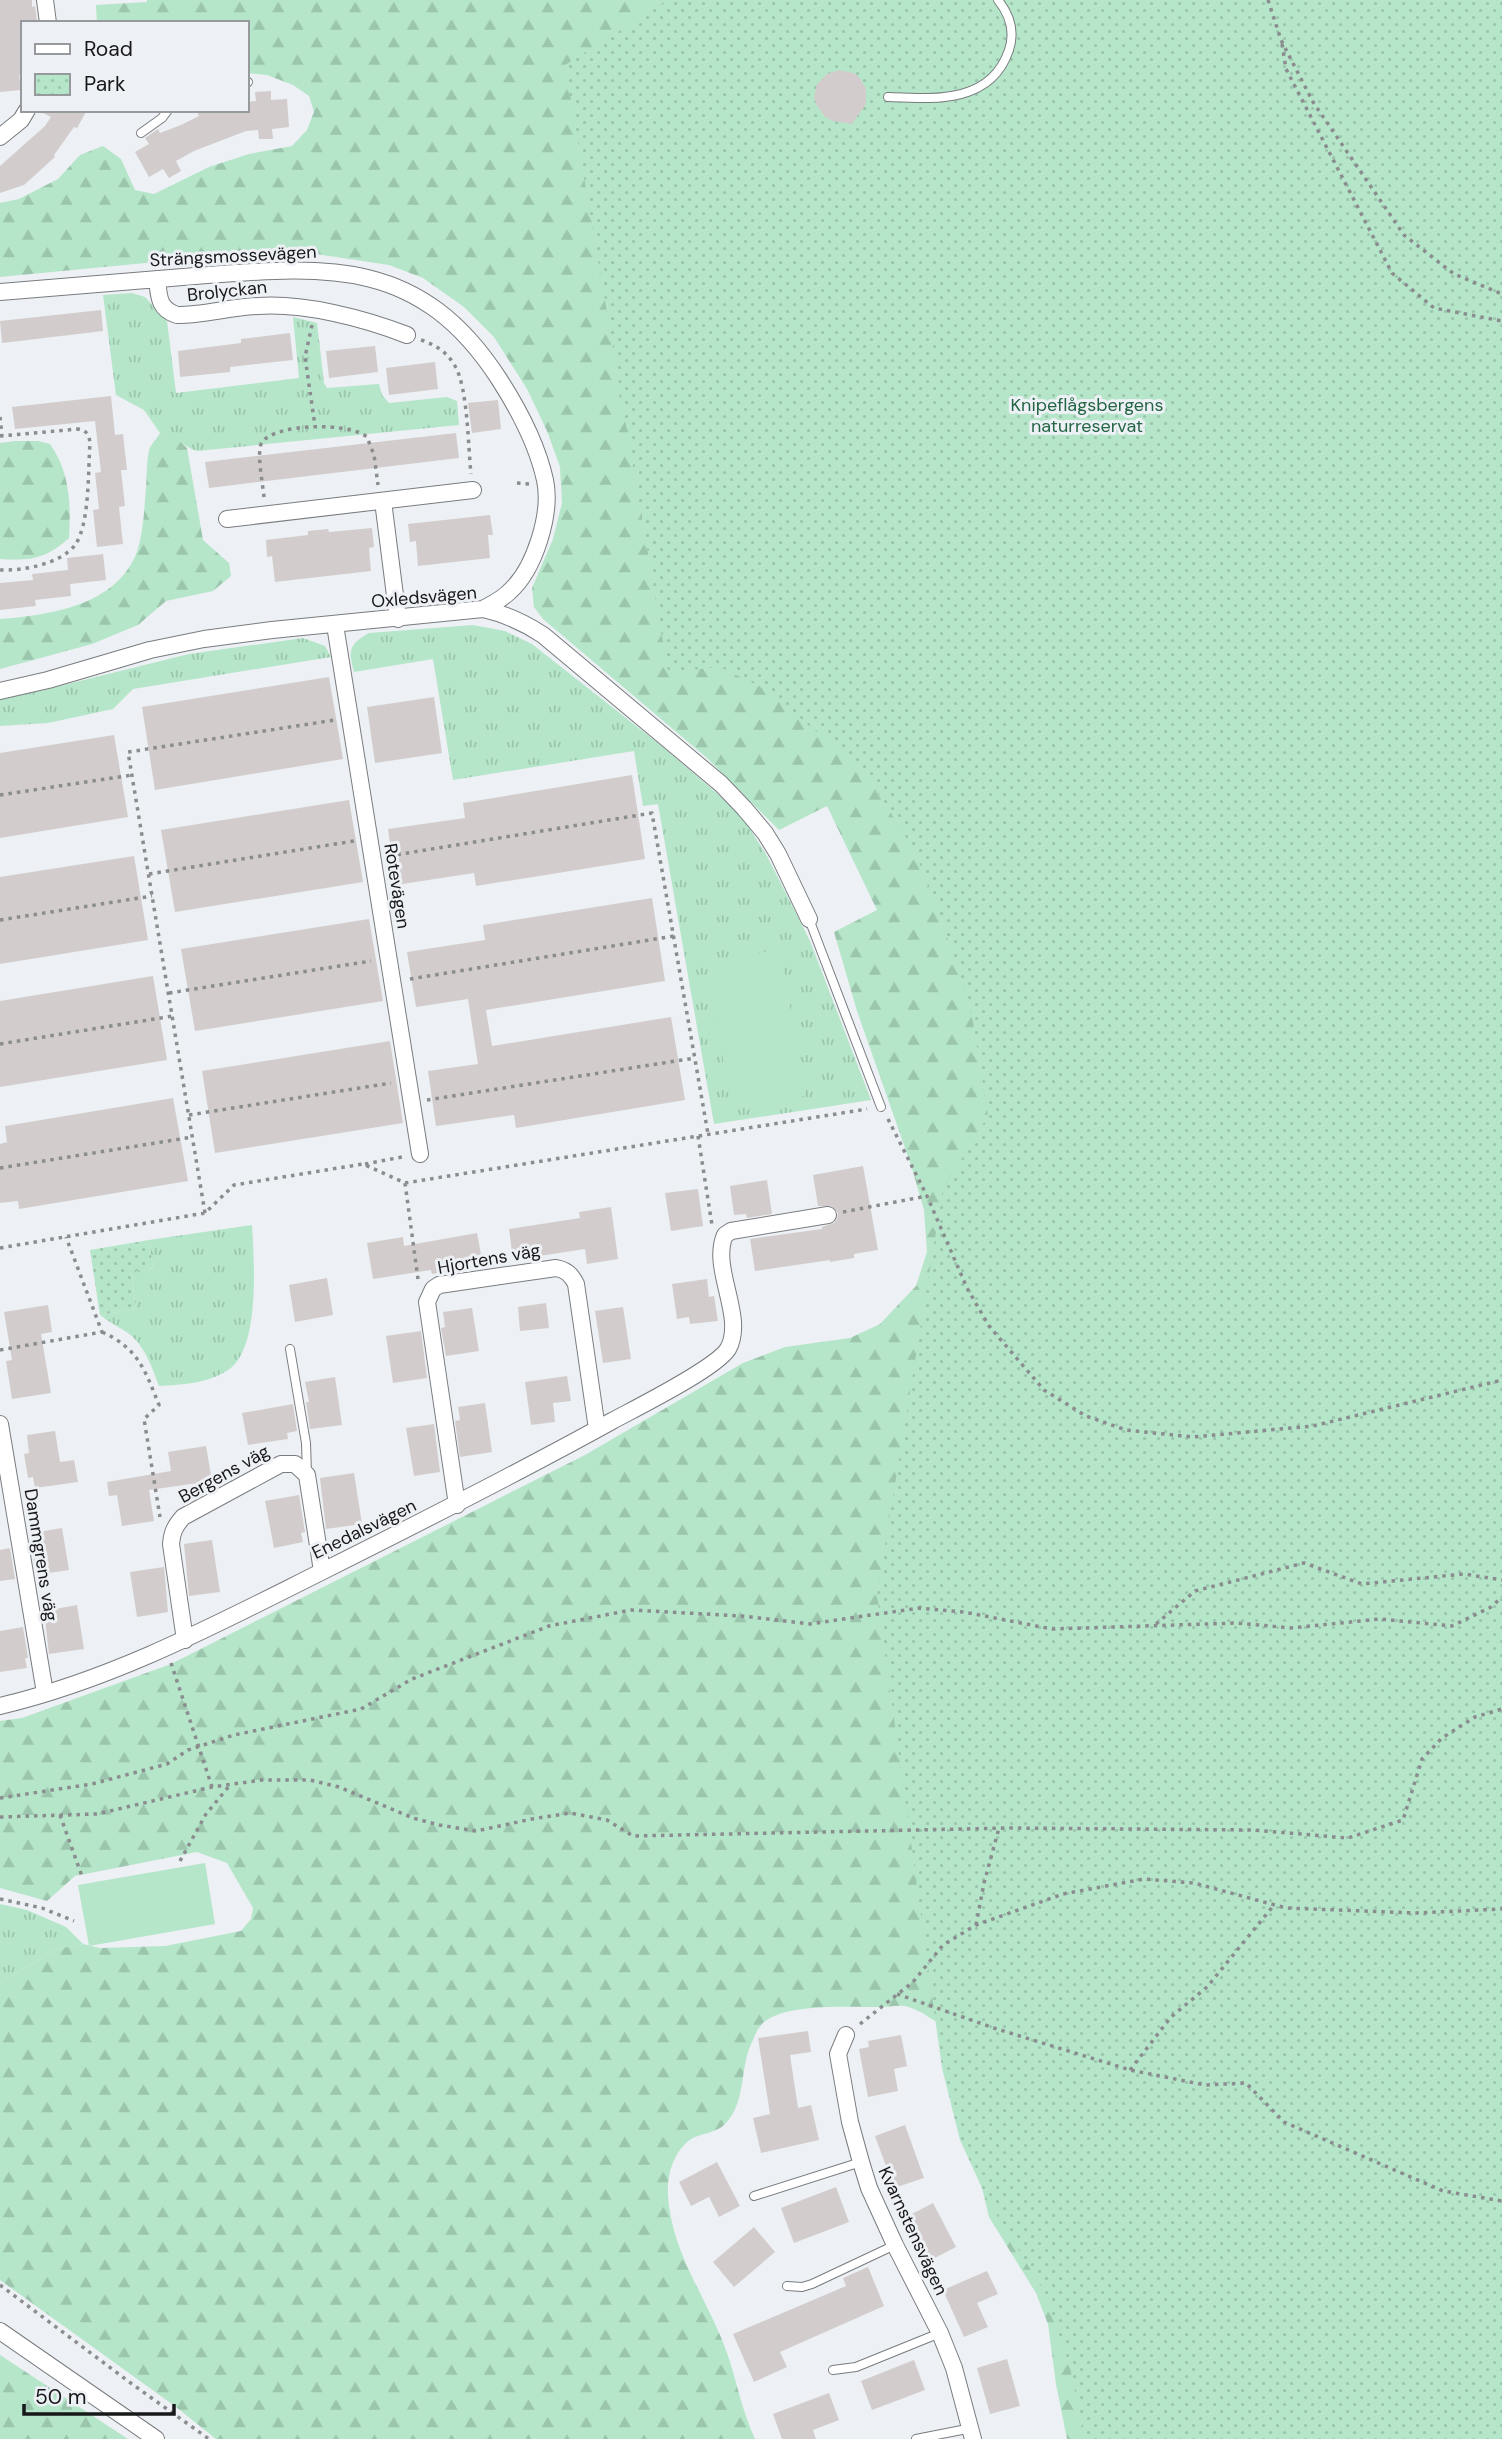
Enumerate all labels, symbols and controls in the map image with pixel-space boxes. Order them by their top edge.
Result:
legend [21,21,248,112]
text: Road [84,35,133,63]
text: Park [84,70,126,98]
street label: Strängsmossevägen [149,240,317,272]
street label: Brolyckan [186,275,268,307]
park label: Knipeflågsbergens naturreservat [1011,393,1163,438]
street label: Oxledsvägen [370,580,478,614]
street label: Rotevägen [378,842,416,930]
street label: Hjortens väg [436,1238,542,1280]
street label: Bergens väg [174,1439,274,1509]
street label: Dammgrens väg [19,1487,63,1623]
street label: Enedalsvägen [308,1493,420,1565]
street label: Kvarnstensvägen [873,2163,953,2299]
scale bar [24,2372,175,2416]
text: 50 m [35,2383,86,2411]

